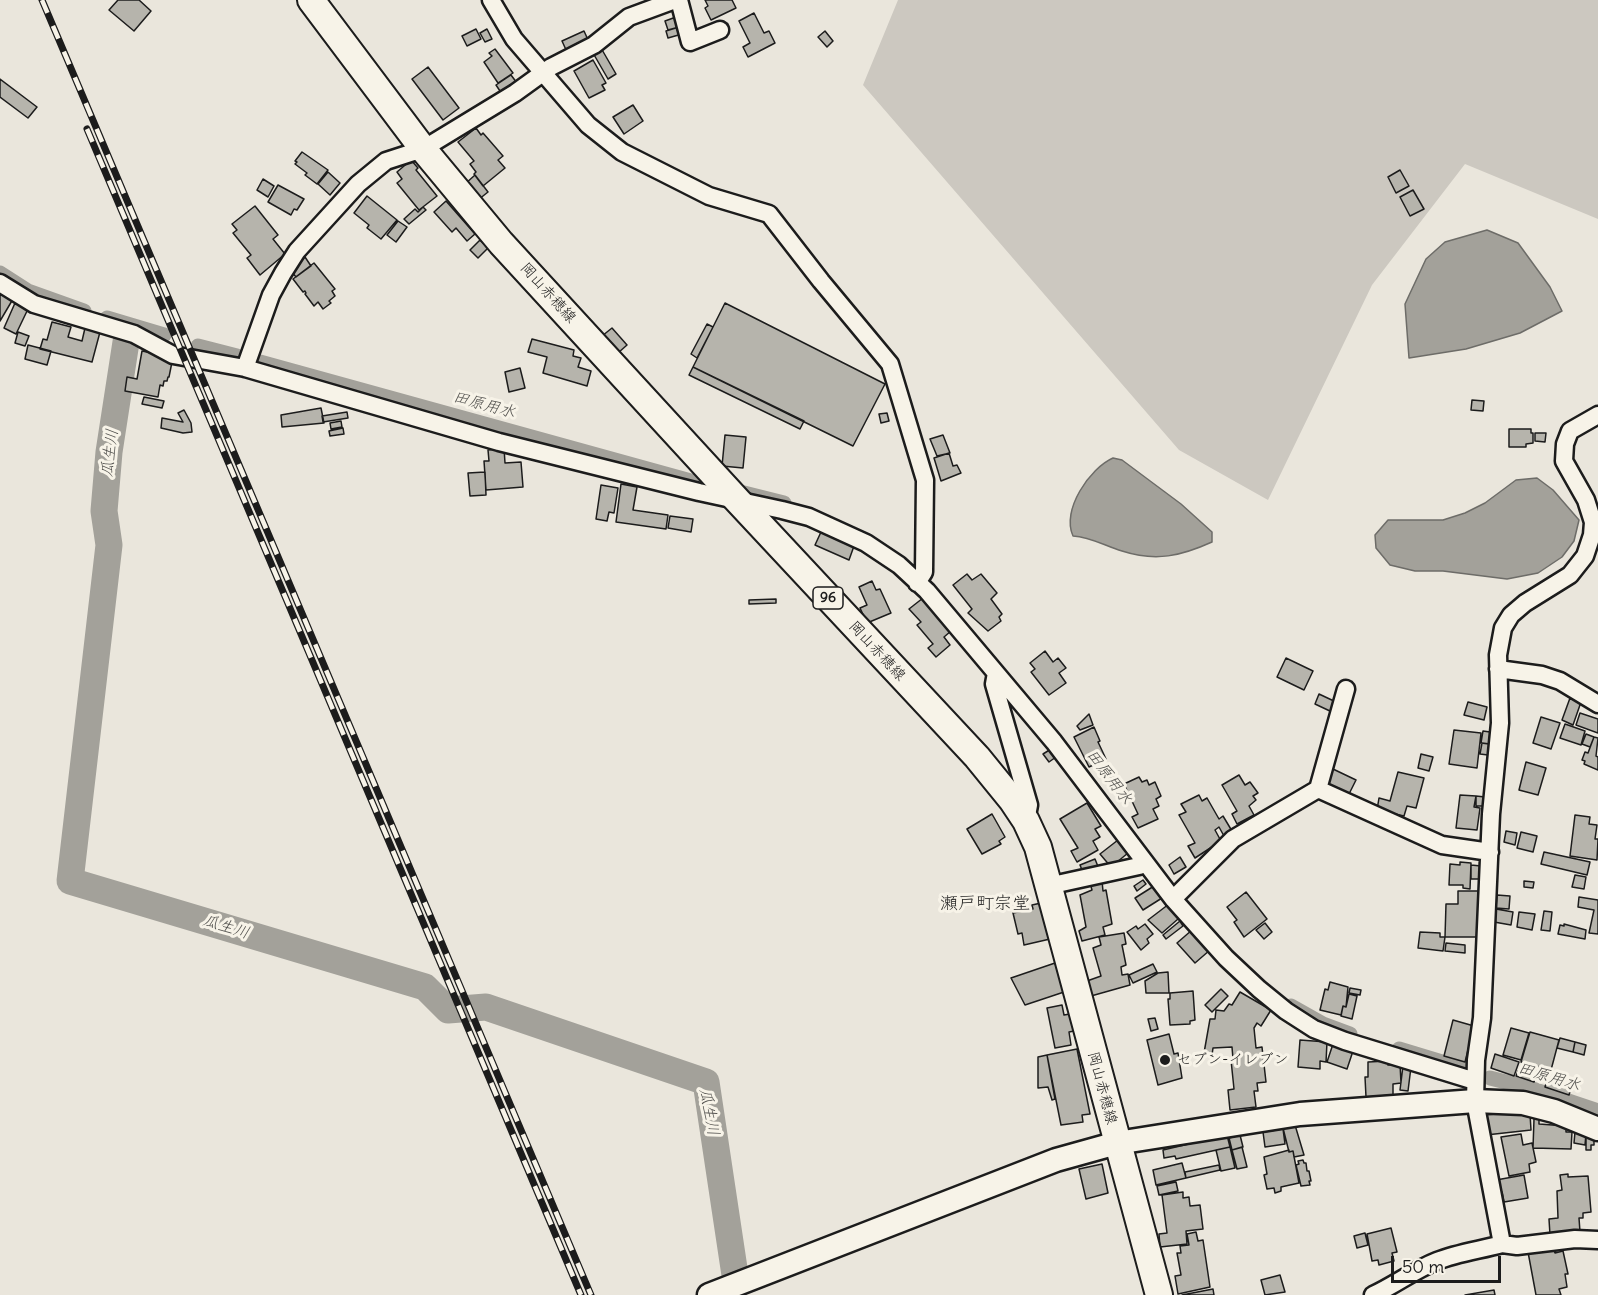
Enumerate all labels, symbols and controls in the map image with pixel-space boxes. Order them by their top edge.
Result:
street label: 岡山赤穂線 [516,259,580,327]
water label: 田原用水 [451,387,517,423]
water label: 瓜生川 [98,428,122,478]
road number: 96 [813,587,843,609]
street label: 岡山赤穂線 [845,617,909,685]
water label: 田原用水 [1082,746,1136,808]
district label: 瀬戸町宗堂 [940,893,1030,915]
water label: 瓜生川 [200,911,252,943]
street label: 岡山赤穂線 [1084,1049,1120,1127]
place label: セブン-イレブン [1177,1051,1288,1069]
marker: セブン-イレブン [1158,1053,1172,1067]
water label: 田原用水 [1516,1058,1582,1096]
water label: 瓜生川 [695,1087,723,1137]
scale bar [1394,1244,1504,1282]
text: 50 m [1402,1255,1444,1278]

